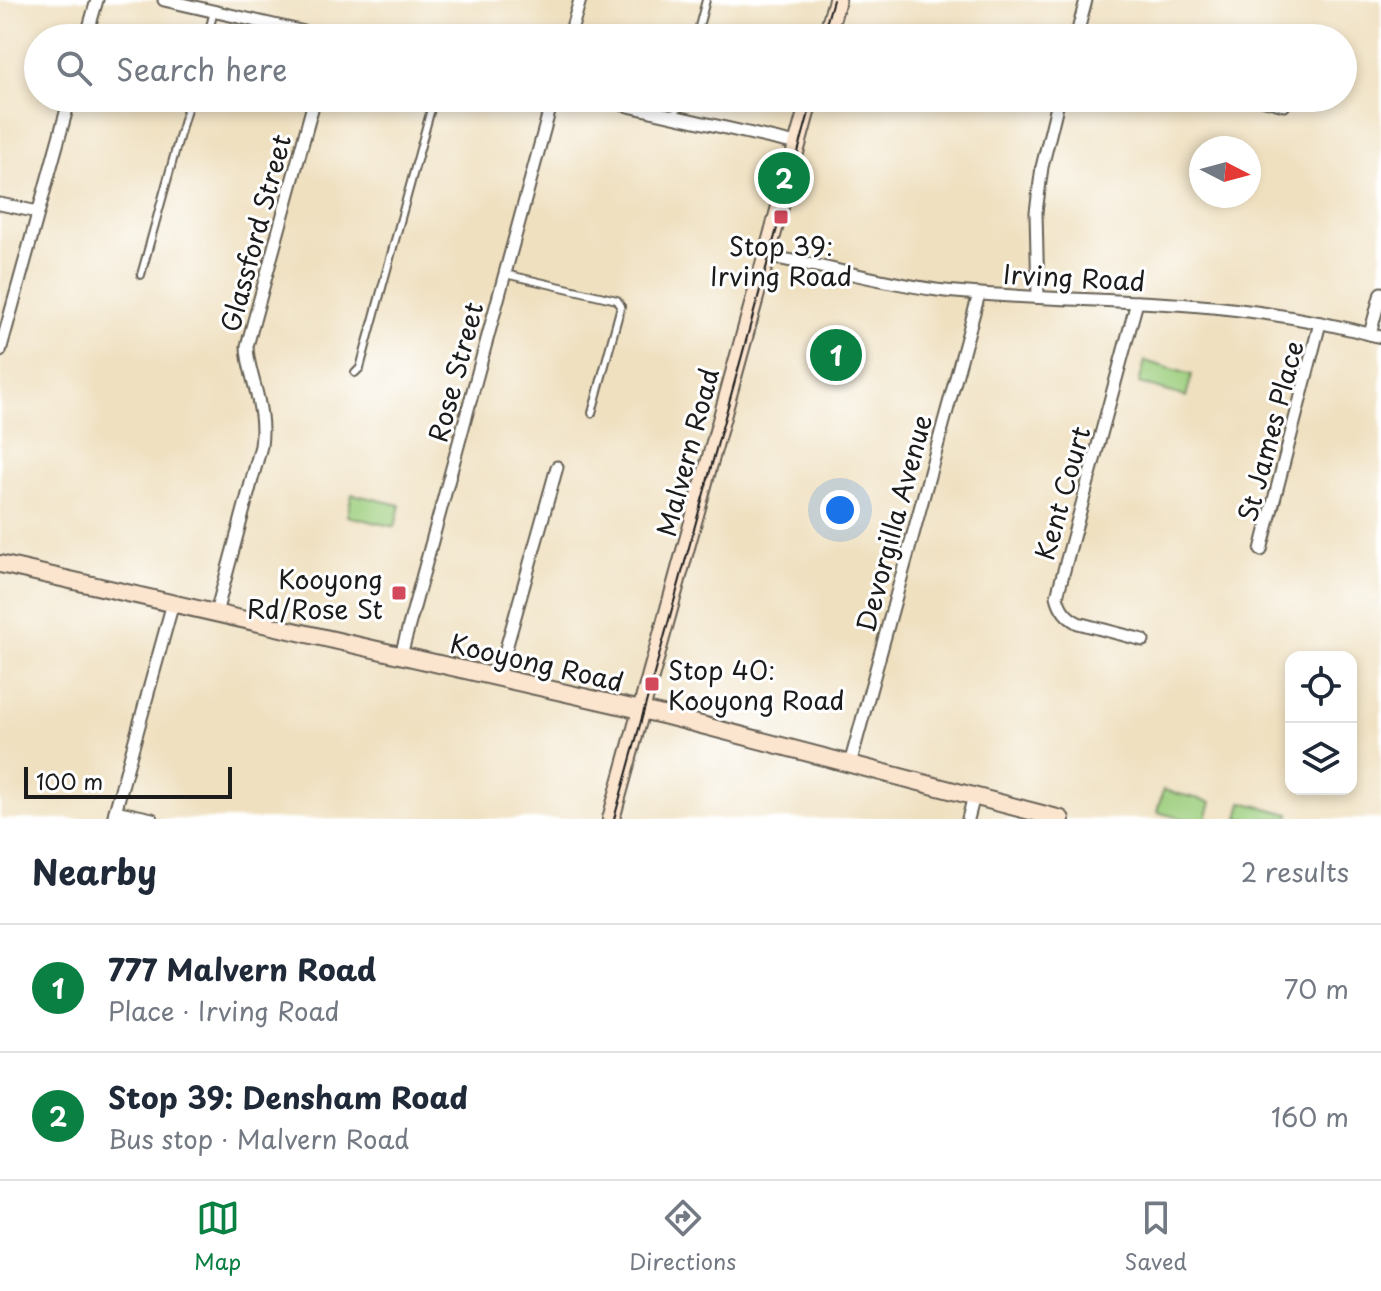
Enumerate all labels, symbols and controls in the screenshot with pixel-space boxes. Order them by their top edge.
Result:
search box [24,24,1357,112]
icon: search [52,46,96,90]
text: Search here [116,46,288,91]
street label: Glassford Street [210,130,300,336]
north arrow [1189,136,1261,208]
pin: 2 [758,148,810,208]
marker: Stop 39: Irving Road [772,208,790,226]
place label: Stop 39: Irving Road [710,226,852,295]
street label: Irving Road [1002,254,1146,300]
street label: Rose Street [418,298,492,446]
pin: 1 [810,325,862,385]
street label: St James Place [1227,336,1313,526]
street label: Malvern Road [646,364,728,540]
street label: Devorgilla Avenue [845,410,941,636]
street label: Kent Court [1024,422,1100,564]
your location [820,490,860,530]
place label: Kooyong Rd/Rose St [247,559,383,628]
marker: Kooyong Rd/Rose St [390,584,408,602]
street label: Kooyong Road [447,623,627,701]
place label: Stop 40: Kooyong Road [668,650,845,719]
map controls [1285,651,1357,795]
button: locate [1285,651,1357,723]
marker: Stop 40: Kooyong Road [643,675,661,693]
button: layers [1285,723,1357,795]
scale bar [24,763,232,799]
text: 100 m [36,764,103,797]
text: Nearby [32,845,157,897]
text: 2 results [1241,852,1349,891]
text: 777 Malvern Road [108,946,377,991]
text: 1 [52,969,64,1008]
text: 70 m [1284,969,1349,1008]
text: Place · Irving Road [108,991,340,1030]
text: Stop 39: Densham Road [108,1074,468,1119]
text: 2 [49,1097,67,1136]
text: 160 m [1271,1097,1349,1136]
text: Bus stop · Malvern Road [108,1119,410,1158]
tab: Map [194,1196,241,1277]
tab: Directions [629,1196,736,1277]
tab: Saved [1124,1196,1187,1277]

